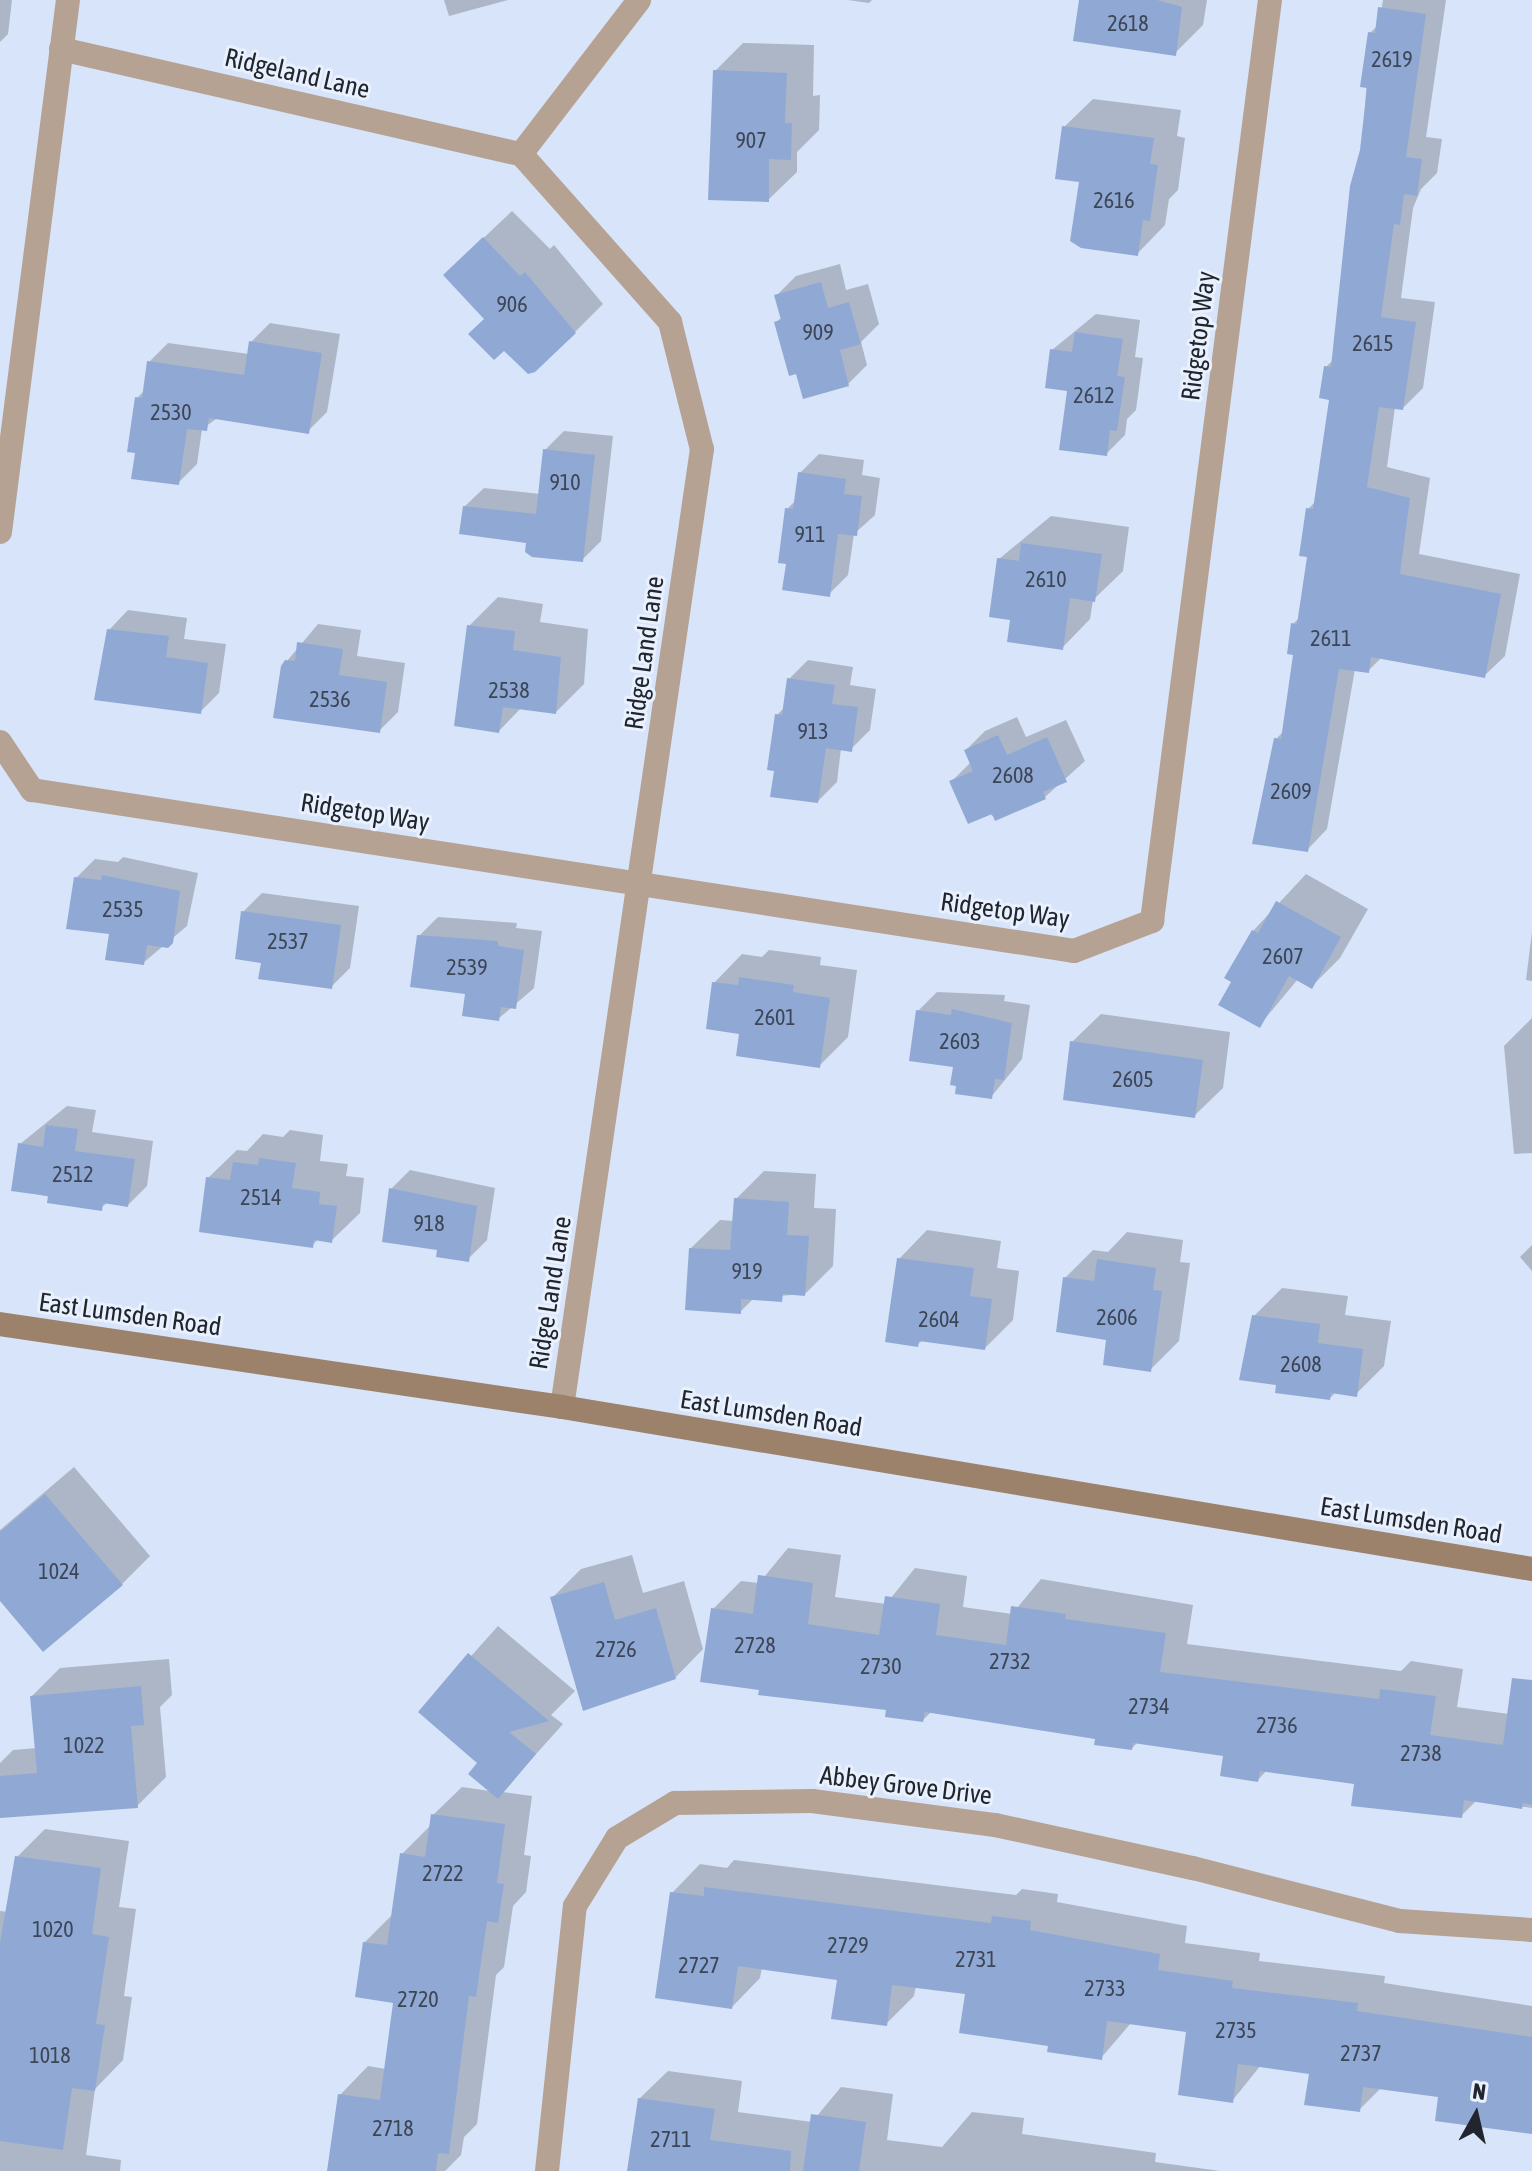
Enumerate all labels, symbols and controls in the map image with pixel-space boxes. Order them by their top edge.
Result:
house number: 2618 [1107,11,1149,37]
street label: Ridgeland Lane [221,42,373,106]
house number: 2619 [1371,47,1413,73]
house number: 907 [735,128,767,154]
house number: 2616 [1093,188,1135,214]
street label: Ridgetop Way [1176,270,1222,402]
house number: 906 [496,292,528,318]
house number: 909 [802,320,834,346]
house number: 2615 [1352,331,1394,357]
house number: 2612 [1073,383,1115,409]
house number: 2530 [150,400,192,426]
house number: 910 [549,470,581,496]
house number: 911 [794,522,826,548]
house number: 2610 [1025,567,1067,593]
street label: Ridge Land Lane [619,574,671,732]
house number: 2611 [1310,626,1352,652]
house number: 2538 [488,678,530,704]
house number: 2536 [309,687,351,713]
house number: 913 [797,719,829,745]
house number: 2608 [992,763,1034,789]
house number: 2609 [1270,779,1312,805]
street label: Ridgetop Way [298,787,432,839]
street label: Ridgetop Way [938,887,1072,935]
house number: 2535 [102,897,144,923]
house number: 2537 [267,929,309,955]
house number: 2607 [1262,944,1304,970]
house number: 2539 [446,955,488,981]
house number: 2601 [754,1005,796,1031]
house number: 2603 [939,1029,981,1055]
house number: 2605 [1112,1067,1154,1093]
house number: 2512 [52,1162,94,1188]
house number: 2514 [240,1185,282,1211]
house number: 918 [413,1211,445,1237]
street label: Ridge Land Lane [524,1214,578,1372]
house number: 919 [731,1259,763,1285]
street label: East Lumsden Road [37,1287,223,1343]
house number: 2606 [1096,1305,1138,1331]
house number: 2604 [918,1307,960,1333]
house number: 2608 [1280,1352,1322,1378]
street label: East Lumsden Road [678,1384,864,1444]
street label: East Lumsden Road [1318,1491,1504,1551]
house number: 1024 [38,1559,80,1585]
house number: 2728 [734,1633,776,1659]
house number: 2726 [595,1637,637,1663]
house number: 2732 [989,1649,1031,1675]
house number: 2730 [860,1654,902,1680]
house number: 2734 [1128,1694,1170,1720]
house number: 2736 [1256,1713,1298,1739]
house number: 1022 [63,1733,105,1759]
house number: 2738 [1400,1741,1442,1767]
street label: Abbey Grove Drive [818,1760,994,1812]
house number: 2722 [422,1861,464,1887]
house number: 1020 [32,1917,74,1943]
house number: 2729 [827,1933,869,1959]
house number: 2731 [955,1947,997,1973]
house number: 2727 [678,1953,720,1979]
house number: 2733 [1084,1976,1126,2002]
house number: 2720 [397,1987,439,2013]
house number: 2735 [1215,2018,1257,2044]
house number: 2737 [1340,2041,1382,2067]
house number: 1018 [29,2043,71,2069]
north arrow [1436,2075,1516,2155]
text: N [1471,2077,1488,2105]
house number: 2718 [372,2116,414,2142]
house number: 2711 [650,2127,692,2153]

